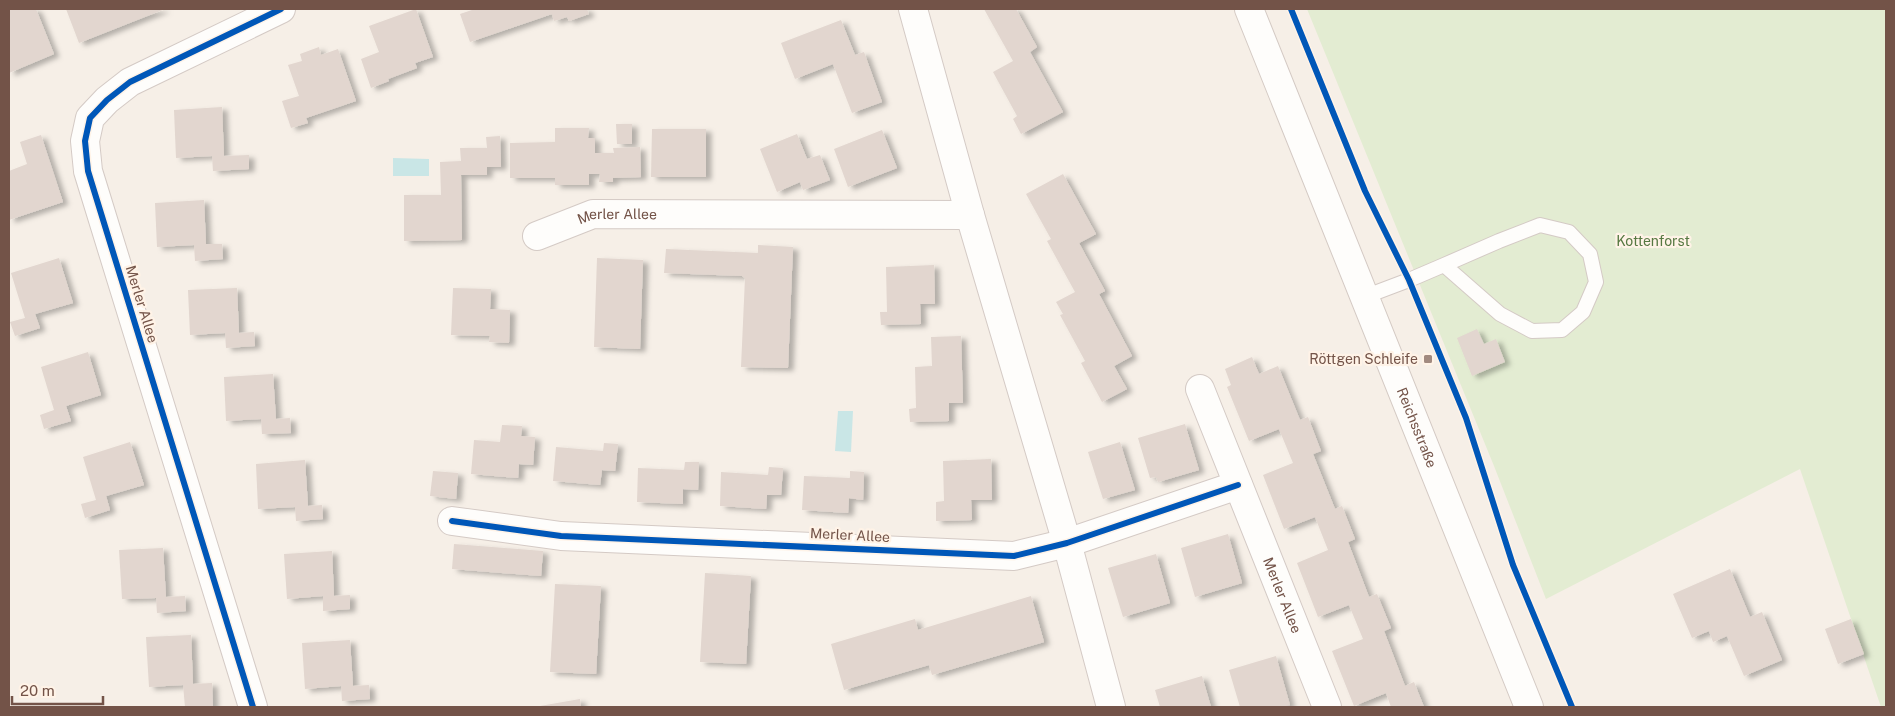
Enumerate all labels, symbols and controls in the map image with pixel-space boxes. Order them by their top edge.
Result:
street label: Merler Allee [575,206,657,227]
park label: Kottenforst [1616,233,1690,249]
street label: Merler Allee [123,263,161,345]
place label: Röttgen Schleife [1309,351,1418,367]
marker: Röttgen Schleife [1422,353,1434,365]
street label: Reichsstraße [1394,385,1440,470]
street label: Merler Allee [810,525,890,545]
street label: Merler Allee [1260,555,1305,635]
scale bar [12,674,104,706]
text: 20 m [20,682,55,699]

